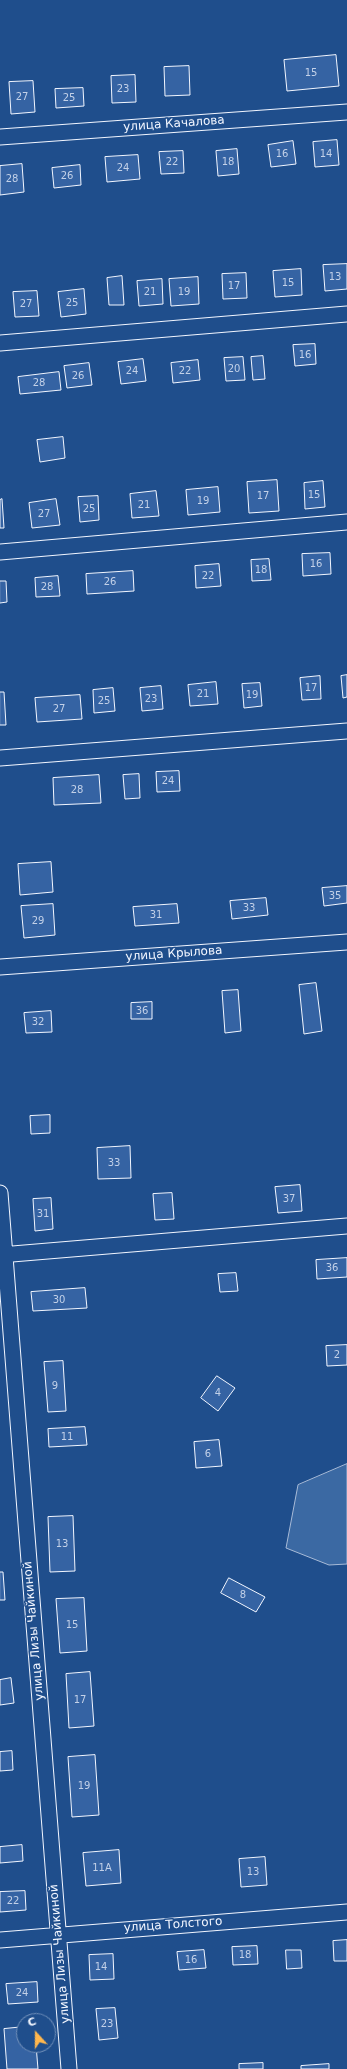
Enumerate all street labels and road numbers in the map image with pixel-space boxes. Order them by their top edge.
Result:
street label: улица Качалова [123,113,225,135]
street label: улица Крылова [125,943,223,965]
street label: улица Лизы Чайкиной [21,1561,47,1701]
street label: улица Лизы Чайкиной [47,1884,73,2024]
street label: улица Толстого [123,1914,223,1936]

